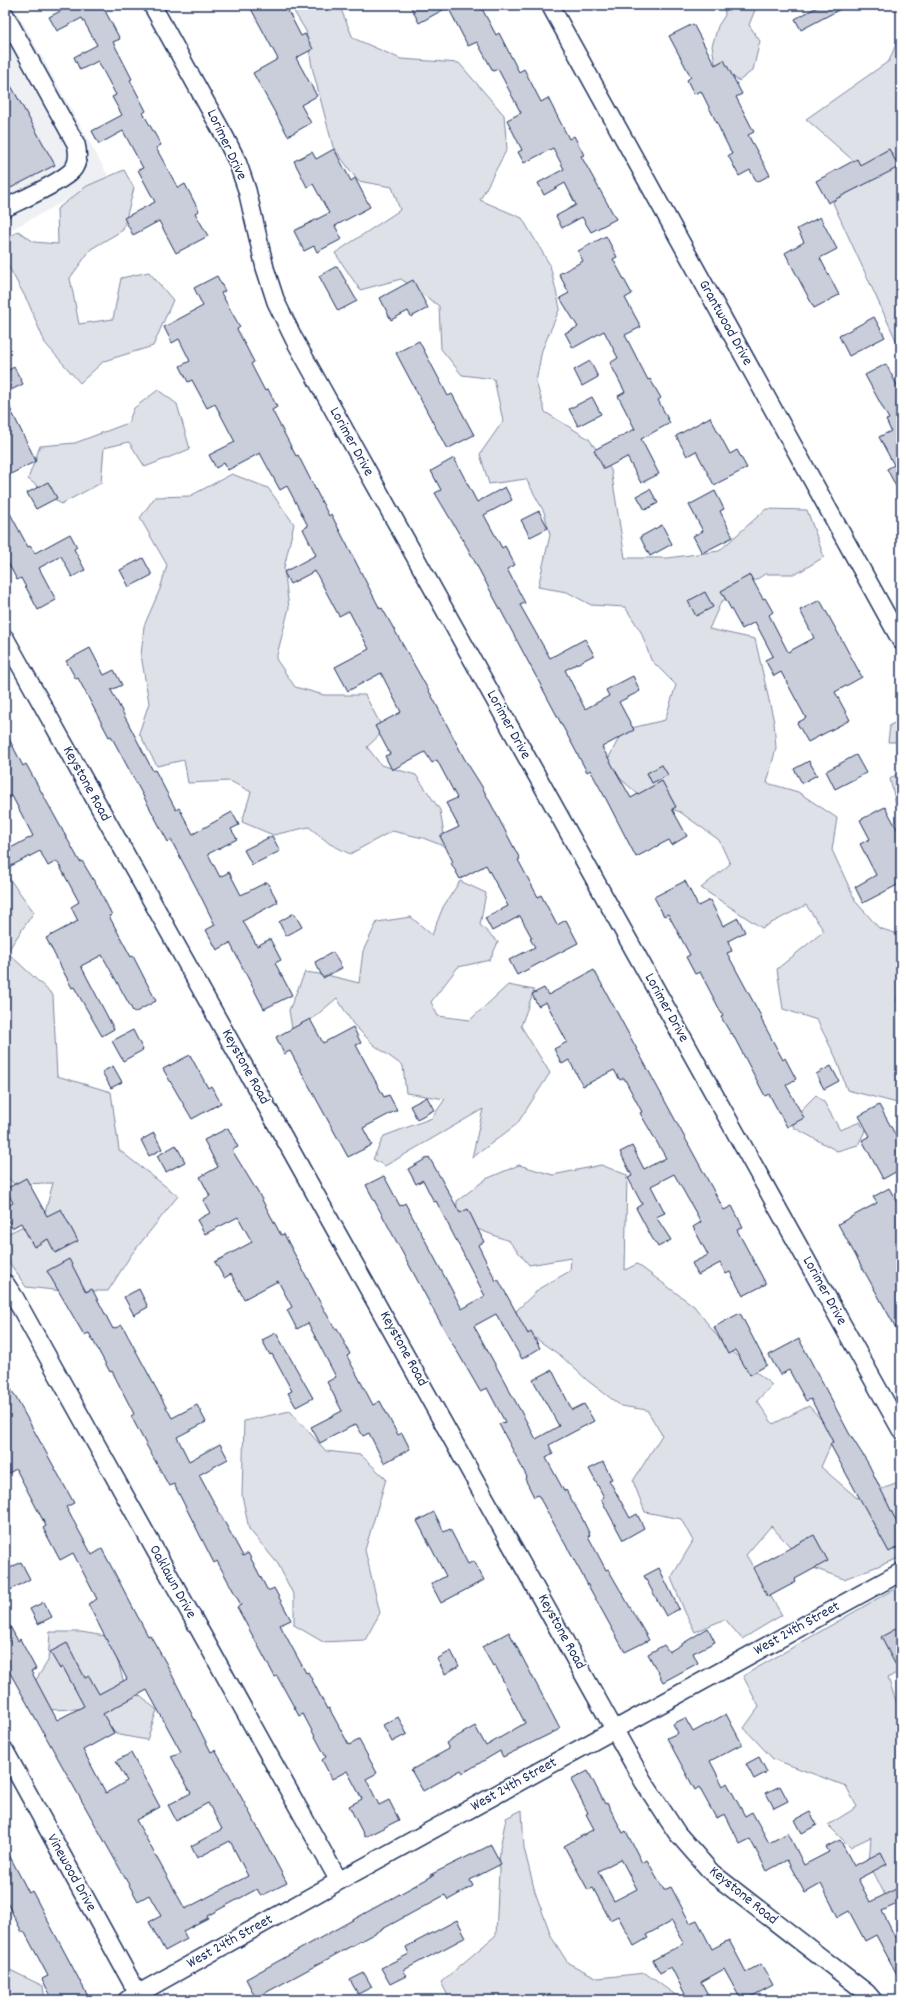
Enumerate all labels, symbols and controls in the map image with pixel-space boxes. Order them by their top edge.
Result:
street label: Lorimer Drive [200,106,252,184]
street label: Grantwood Drive [692,276,758,370]
street label: Lorimer Drive [323,403,379,481]
street label: Lorimer Drive [480,686,536,764]
street label: Keystone Road [56,742,116,826]
street label: Lorimer Drive [638,969,694,1047]
street label: Keystone Road [215,1025,275,1109]
street label: Lorimer Drive [796,1252,852,1330]
street label: Keystone Road [373,1307,433,1391]
street label: Oaklawn Drive [143,1541,202,1623]
street label: Keystone Road [531,1590,591,1674]
street label: West 24th Street [750,1596,845,1662]
street label: West 24th Street [467,1752,562,1818]
street label: Vinewood Drive [41,1830,102,1916]
street label: Keystone Road [704,1861,782,1931]
street label: West 24th Street [183,1909,278,1975]

